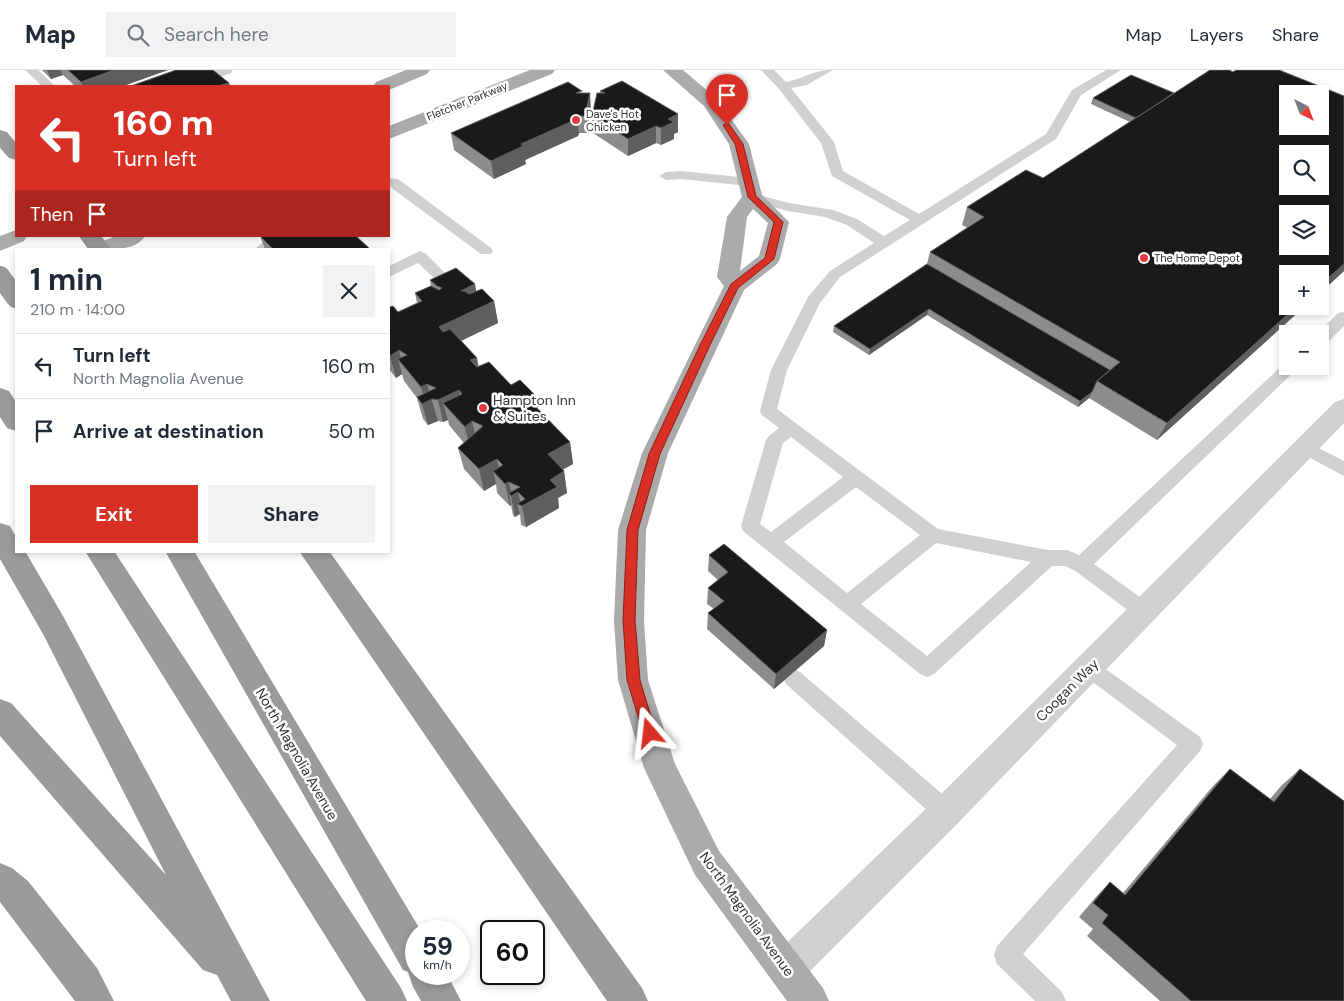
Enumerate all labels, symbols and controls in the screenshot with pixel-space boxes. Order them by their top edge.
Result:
search box [106,12,456,57]
text: Map [25,19,76,50]
icon: search [124,21,152,49]
text: Search here [164,22,269,47]
text: Map [1126,23,1162,47]
text: Layers [1190,23,1244,47]
text: Share [1272,23,1319,47]
pin [706,74,748,125]
street label: Fletcher Parkway [424,78,510,124]
icon: arrive [713,81,741,109]
north arrow [1279,85,1329,135]
map controls [1279,85,1329,375]
text: 160 m [113,100,214,146]
icon: left [30,105,95,170]
place label: Dave's Hot Chicken [586,107,639,134]
marker: Dave's Hot Chicken [570,114,582,126]
text: Turn left [113,144,197,173]
button: search [1279,145,1329,195]
icon: arrive [83,200,111,228]
text: Then [30,202,73,227]
button: layers [1279,205,1329,255]
place label: The Home Depot [1154,251,1240,265]
marker: The Home Depot [1138,252,1150,264]
text: 1 min [30,260,103,299]
button: close [323,265,375,317]
button: + [1279,265,1329,315]
text: 210 m · 14:00 [30,299,125,320]
button: − [1279,325,1329,375]
text: Turn left [73,343,151,368]
icon: left [30,352,58,380]
text: 160 m [322,354,375,379]
text: North Magnolia Avenue [73,368,244,389]
place label: Hampton Inn & Suites [493,391,576,425]
marker: Hampton Inn & Suites [477,402,489,414]
icon: arrive [30,417,58,445]
text: Arrive at destination [73,419,264,444]
text: 50 m [328,419,375,444]
button: Exit [30,485,198,543]
button: Share [208,485,375,543]
street label: Coogan Way [1032,655,1102,725]
street label: North Magnolia Avenue [252,685,342,823]
position arrow [623,706,675,758]
street label: North Magnolia Avenue [696,848,798,980]
speed limit sign: 60 [480,920,545,985]
text: 59 [422,930,453,963]
text: km/h [423,957,452,973]

